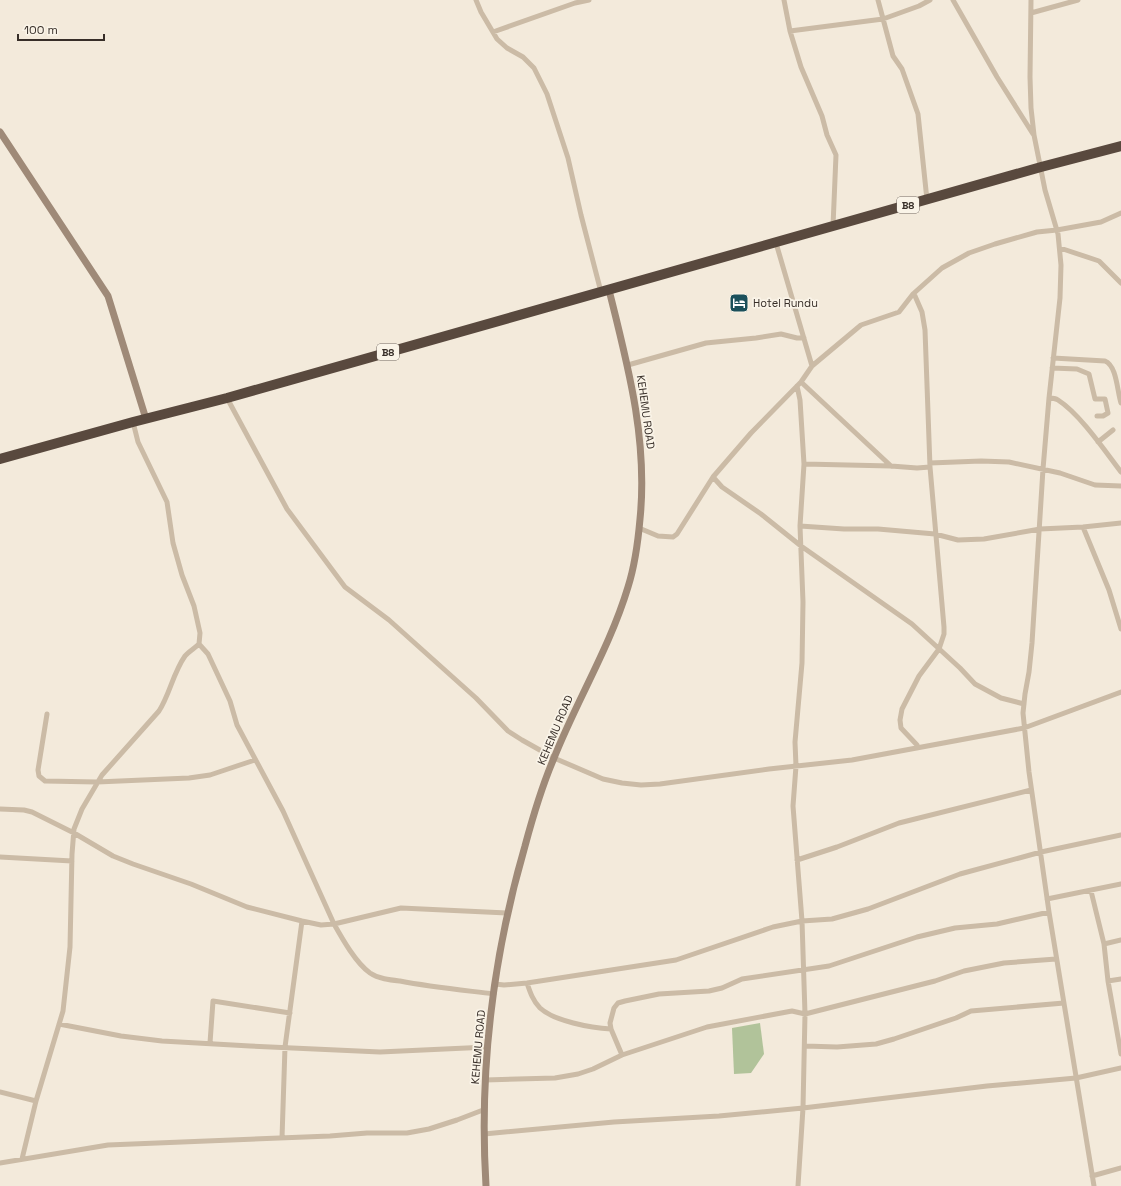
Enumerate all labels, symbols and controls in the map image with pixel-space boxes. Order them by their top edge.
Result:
scale bar [18,16,104,42]
text: 100 m [24,22,58,38]
road number: B8 [897,197,919,213]
hotel icon: Hotel Rundu [728,292,750,314]
place label: Hotel Rundu [753,296,818,310]
road number: B8 [377,344,399,360]
street label: KEHEMU ROAD [634,374,658,450]
street label: KEHEMU ROAD [534,693,576,767]
street label: KEHEMU ROAD [468,1009,488,1085]

